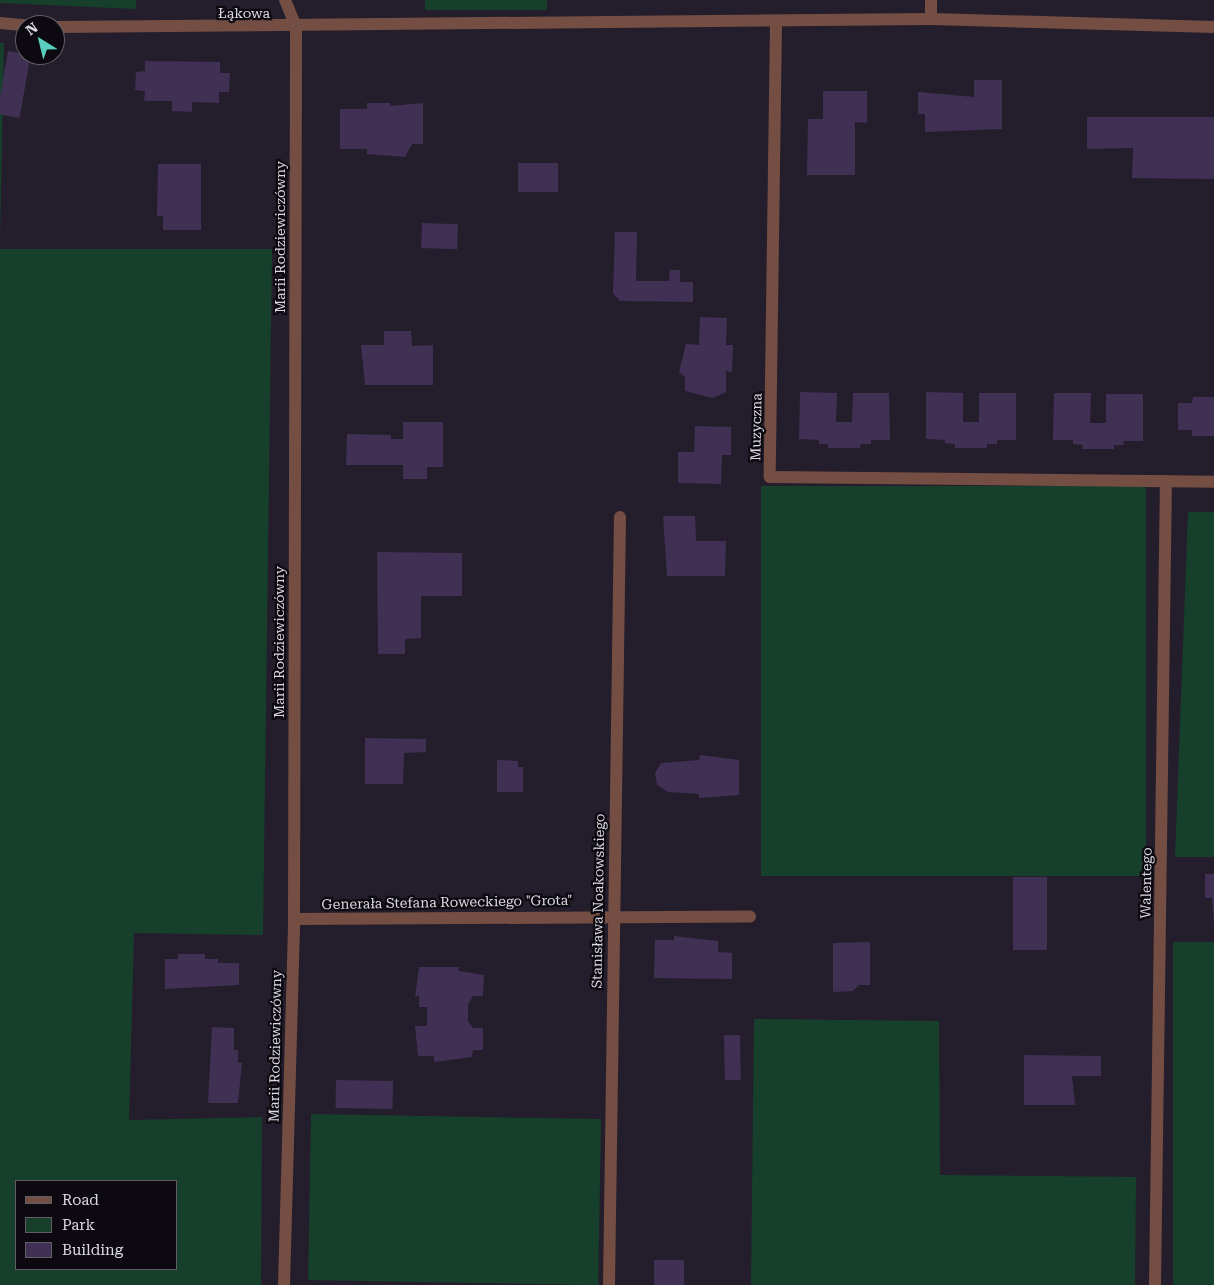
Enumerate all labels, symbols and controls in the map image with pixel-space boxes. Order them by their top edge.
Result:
street label: Łąkowa [218,5,270,21]
north arrow [15,15,65,65]
text: N [23,19,41,38]
street label: Marii Rodziewiczówny [272,161,288,313]
street label: Muzyczna [747,393,765,461]
street label: Marii Rodziewiczówny [271,566,287,718]
street label: Stanisława Noakowskiego [588,813,608,989]
street label: Walentego [1137,847,1155,919]
street label: Generała Stefana Roweckiego "Grota" [321,891,573,913]
street label: Marii Rodziewiczówny [265,970,285,1122]
legend [15,1180,178,1270]
text: Road [62,1191,99,1209]
text: Park [62,1216,95,1234]
text: Building [62,1241,123,1259]

